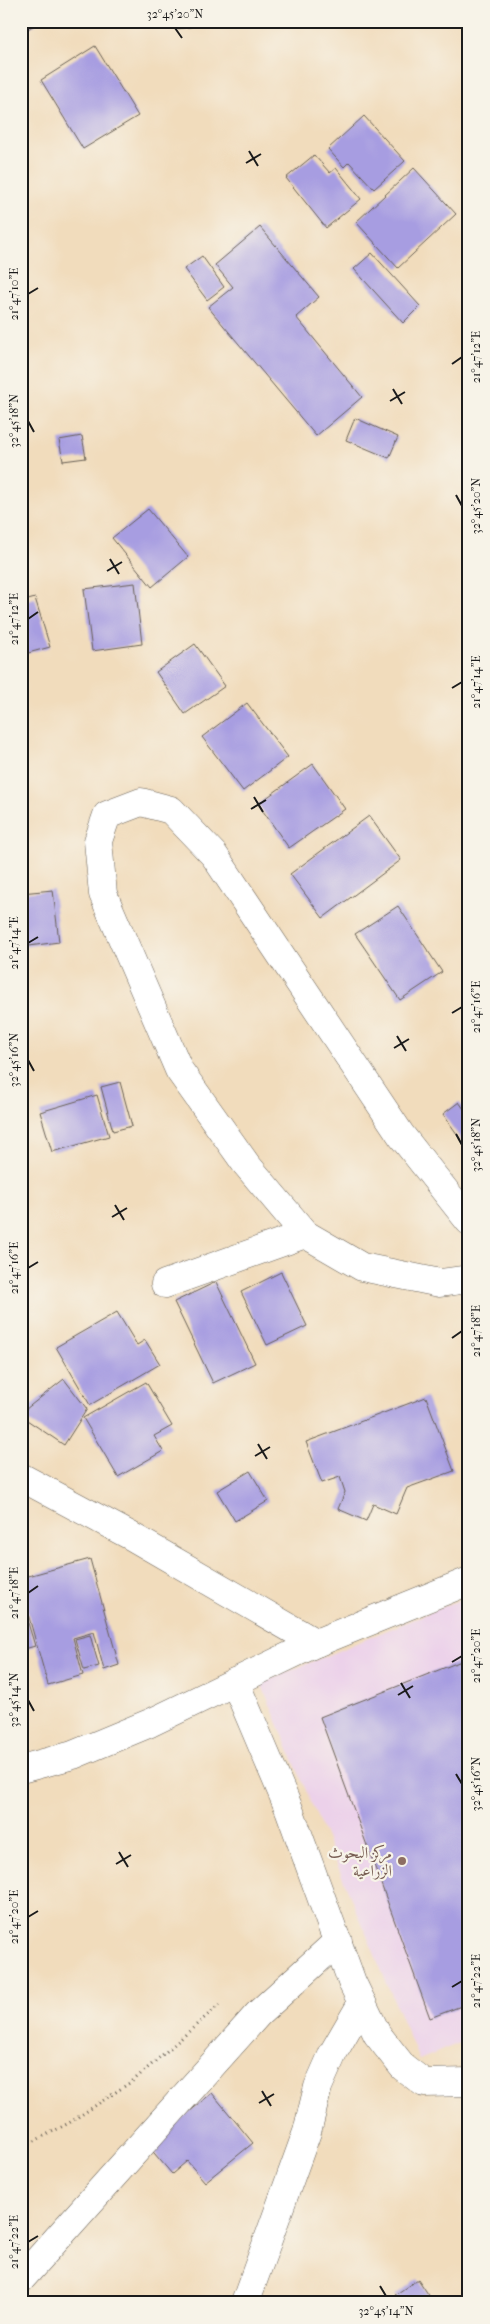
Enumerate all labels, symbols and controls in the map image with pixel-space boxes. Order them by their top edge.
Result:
text: 32°45'20"N [147,7,203,21]
text: 21°47'10"E [7,268,21,320]
text: 21°47'12"E [469,331,483,383]
text: 32°45'18"N [7,394,21,448]
text: 32°45'20"N [469,478,483,534]
text: 21°47'12"E [7,593,21,645]
text: 21°47'14"E [469,655,483,709]
text: 21°47'14"E [7,916,21,970]
text: 21°47'16"E [469,981,483,1033]
text: 32°45'16"N [7,1033,21,1087]
text: 32°45'18"N [469,1118,483,1172]
text: 21°47'16"E [7,1242,21,1294]
text: 21°47'18"E [469,1305,483,1357]
text: 21°47'18"E [7,1567,21,1619]
text: 21°47'20"E [469,1629,483,1683]
text: 32°45'14"N [7,1672,21,1728]
text: 32°45'16"N [469,1757,483,1811]
place label: مركز البحوث الزراعية [328,1843,392,1880]
marker: مركز البحوث الزراعية [396,1855,408,1867]
text: 21°47'20"E [7,1890,21,1944]
text: 21°47'22"E [469,1954,483,2008]
text: 21°47'22"E [7,2215,21,2269]
text: 32°45'14"N [358,2304,414,2318]

